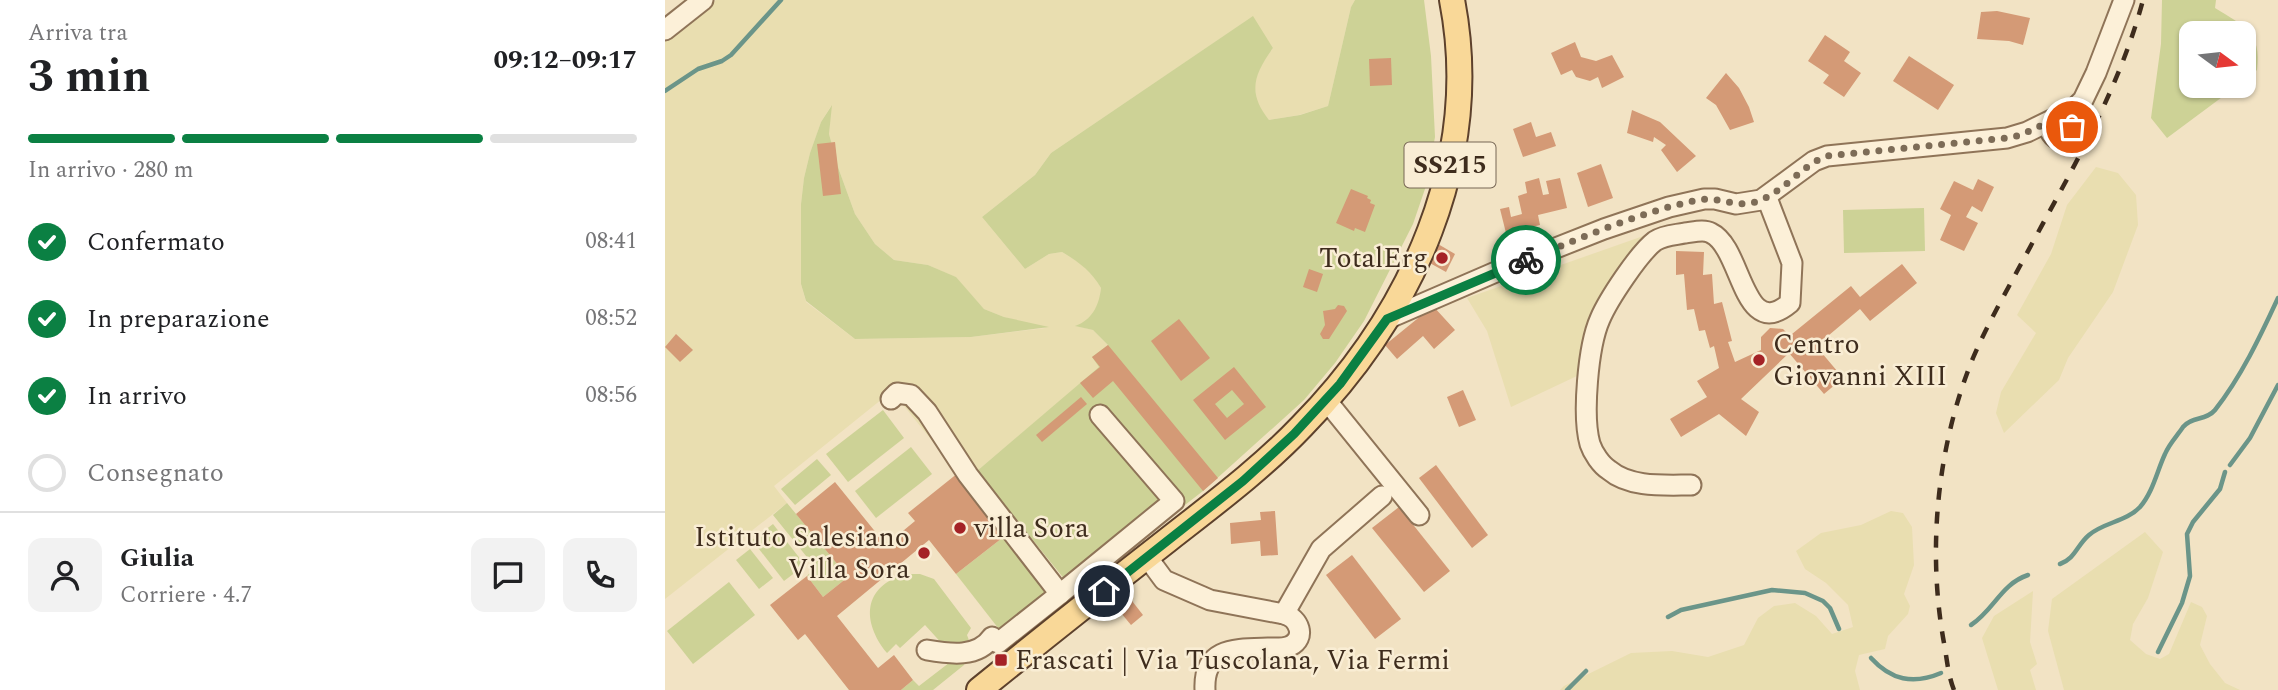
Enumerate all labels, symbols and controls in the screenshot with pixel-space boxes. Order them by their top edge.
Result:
text: Arriva tra [28,16,128,51]
north arrow [2179,21,2256,98]
map controls [2179,21,2256,98]
text: 09:12–09:17 [493,40,637,80]
text: 3 min [28,42,150,112]
pin [2042,97,2102,157]
icon: bag [2053,108,2091,146]
road number: SS215 [1405,142,1495,188]
text: In arrivo · 280 m [28,153,194,188]
text: Confermato [87,222,225,262]
icon: check [28,223,66,261]
text: 08:41 [585,224,637,259]
courier [1491,225,1561,295]
place label: TotalErg [1319,237,1428,280]
icon: bike [1507,241,1545,279]
marker: TotalErg [1434,250,1450,266]
text: In preparazione [87,299,269,339]
icon: check [28,300,66,338]
text: 08:52 [585,301,637,336]
place label: Centro Giovanni XIII [1773,323,1947,398]
marker: Centro Giovanni XIII [1751,352,1767,368]
text: In arrivo [87,376,187,416]
icon: check [28,377,66,415]
text: 08:56 [585,378,637,413]
text: Consegnato [87,453,224,493]
place label: villa Sora [973,507,1089,550]
place label: Istituto Salesiano Villa Sora [694,516,910,591]
marker: villa Sora [952,520,968,536]
button: person [28,538,102,612]
text: Giulia [120,538,194,578]
button: chat [471,538,545,612]
button: phone [563,538,637,612]
marker: Istituto Salesiano Villa Sora [916,545,932,561]
pin [1074,561,1134,621]
icon: home [1085,572,1123,610]
text: Corriere · 4.7 [120,578,252,613]
place label: Frascati | Via Tuscolana, Via Fermi [1015,639,1450,682]
marker: Frascati | Via Tuscolana, Via Fermi [993,652,1009,668]

